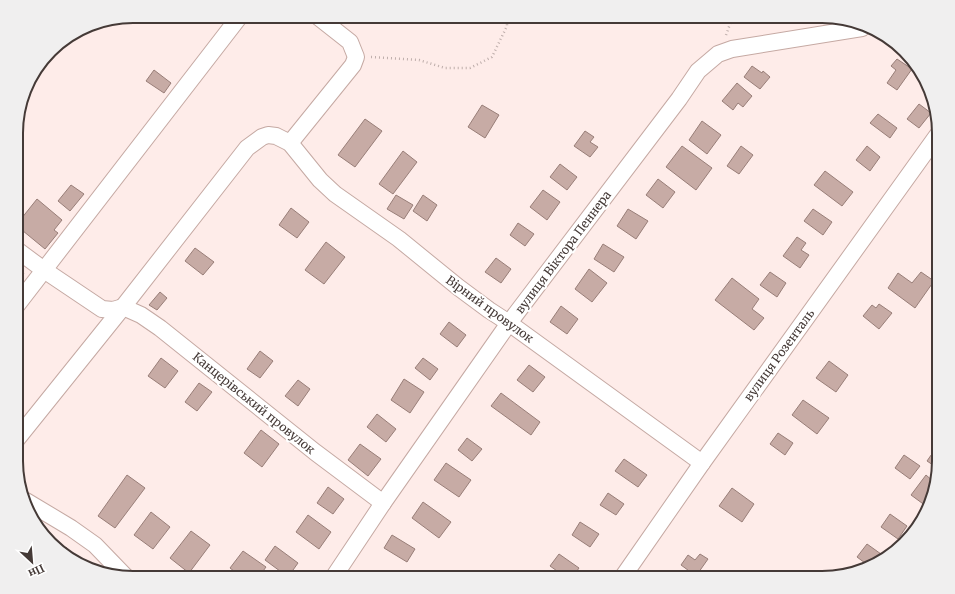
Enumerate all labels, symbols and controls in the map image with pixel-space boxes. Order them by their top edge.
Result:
street label: вулиця Віктора Пеннера [512,187,614,316]
street label: Вірний провулок [443,272,537,346]
street label: вулиця Розенталь [741,306,818,404]
street label: Канцерівський провулок [190,349,319,457]
north arrow [12,542,52,582]
text: Пн [26,561,47,581]

